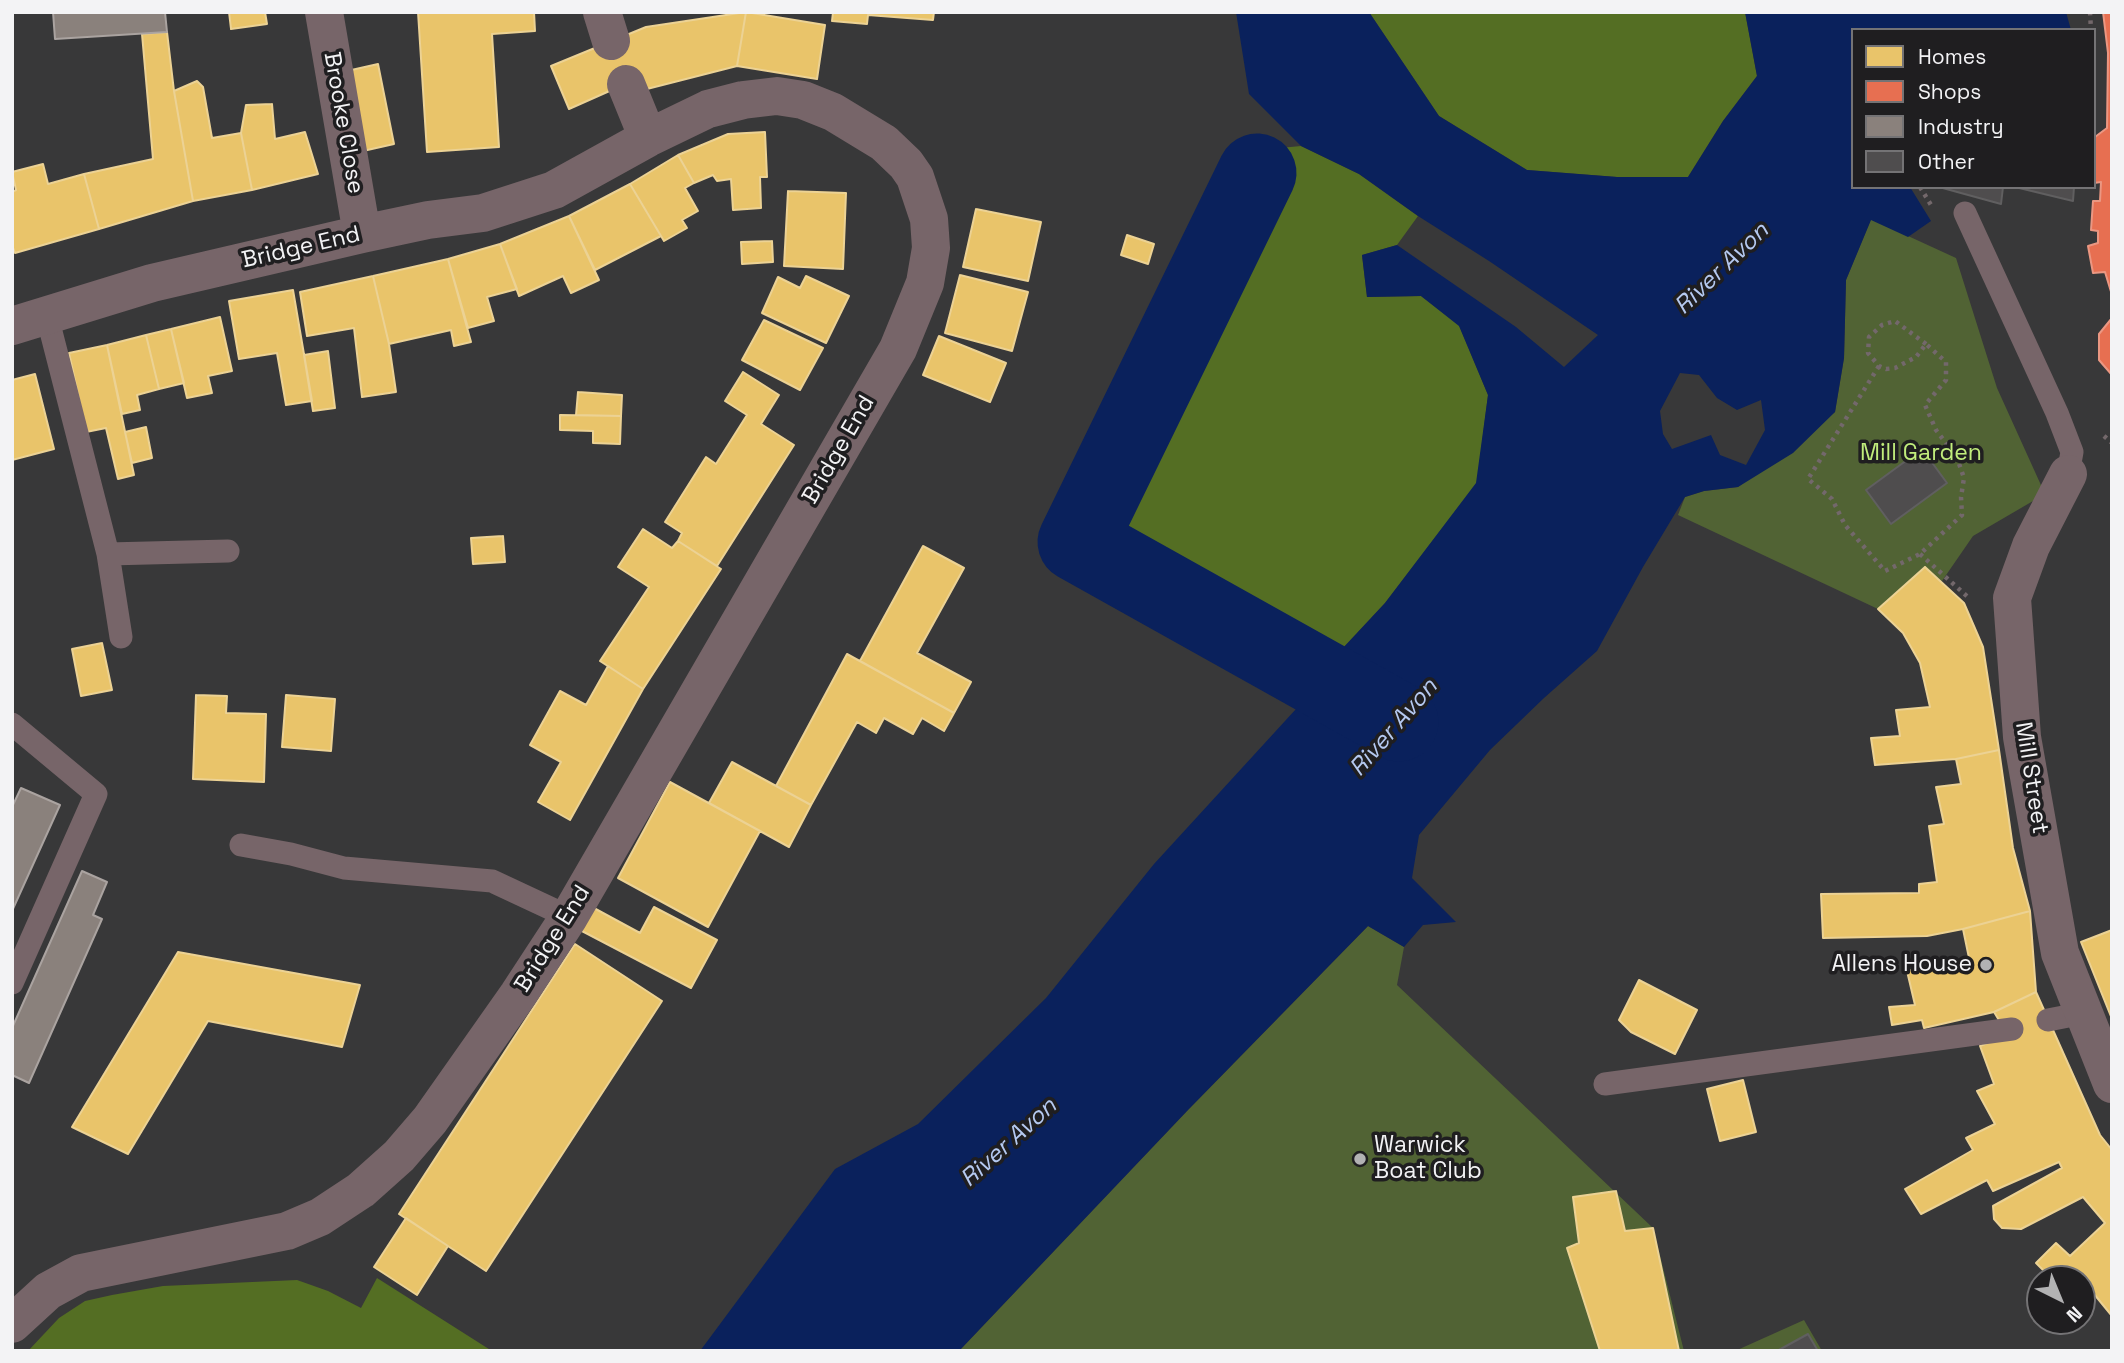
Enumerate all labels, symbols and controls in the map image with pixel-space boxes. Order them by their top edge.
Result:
legend [1851,28,2096,189]
text: Homes [1918,43,1986,70]
street label: Brooke Close [317,50,369,196]
text: Shops [1918,78,1981,105]
text: Industry [1918,113,2004,140]
text: Other [1918,148,1975,175]
water label: River Avon [1669,217,1775,321]
street label: Bridge End [239,221,363,275]
street label: Bridge End [797,391,881,509]
park label: Mill Garden [1860,440,1982,468]
water label: River Avon [1344,673,1444,783]
street label: Mill Street [2009,720,2053,836]
street label: Bridge End [509,881,597,997]
place label: Allens House [1831,951,1972,979]
marker: Allens House [1978,957,1994,973]
water label: River Avon [955,1092,1063,1194]
place label: Warwick Boat Club [1374,1132,1482,1186]
marker: Warwick Boat Club [1352,1151,1368,1167]
north arrow [2026,1265,2096,1335]
text: N [2061,1301,2087,1328]

